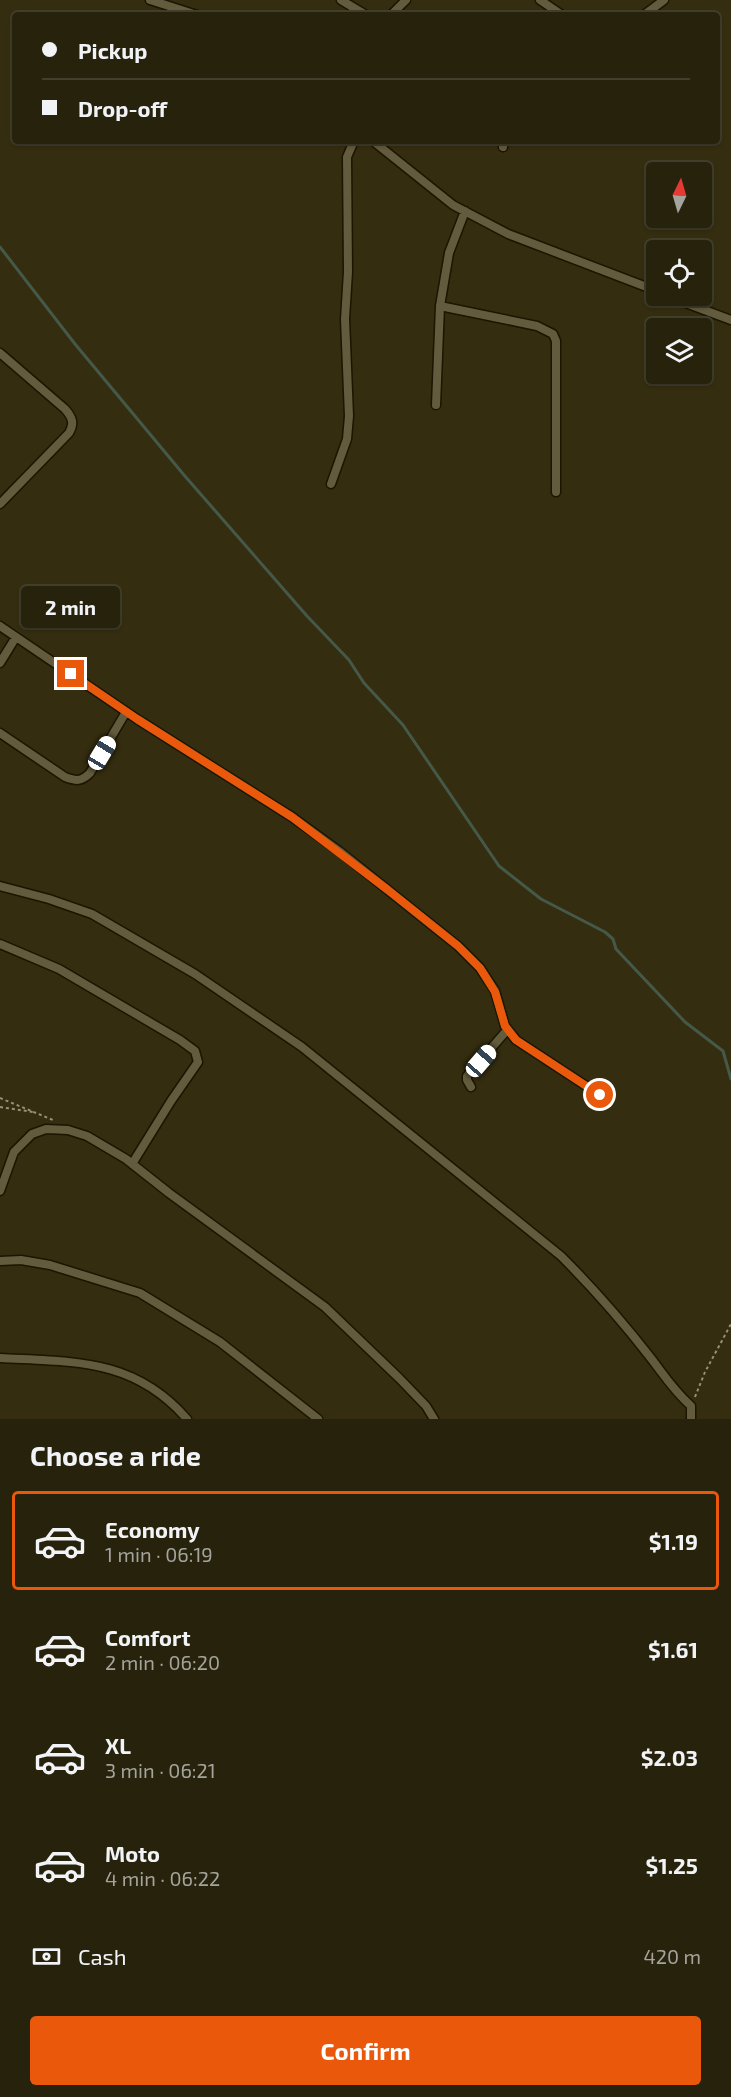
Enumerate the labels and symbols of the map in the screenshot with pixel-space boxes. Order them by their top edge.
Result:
north arrow [646,162,712,228]
callout: 2 min [22,587,121,629]
route end [57,660,84,687]
car [85,733,119,773]
car [462,1042,500,1080]
route start [586,1081,613,1108]

